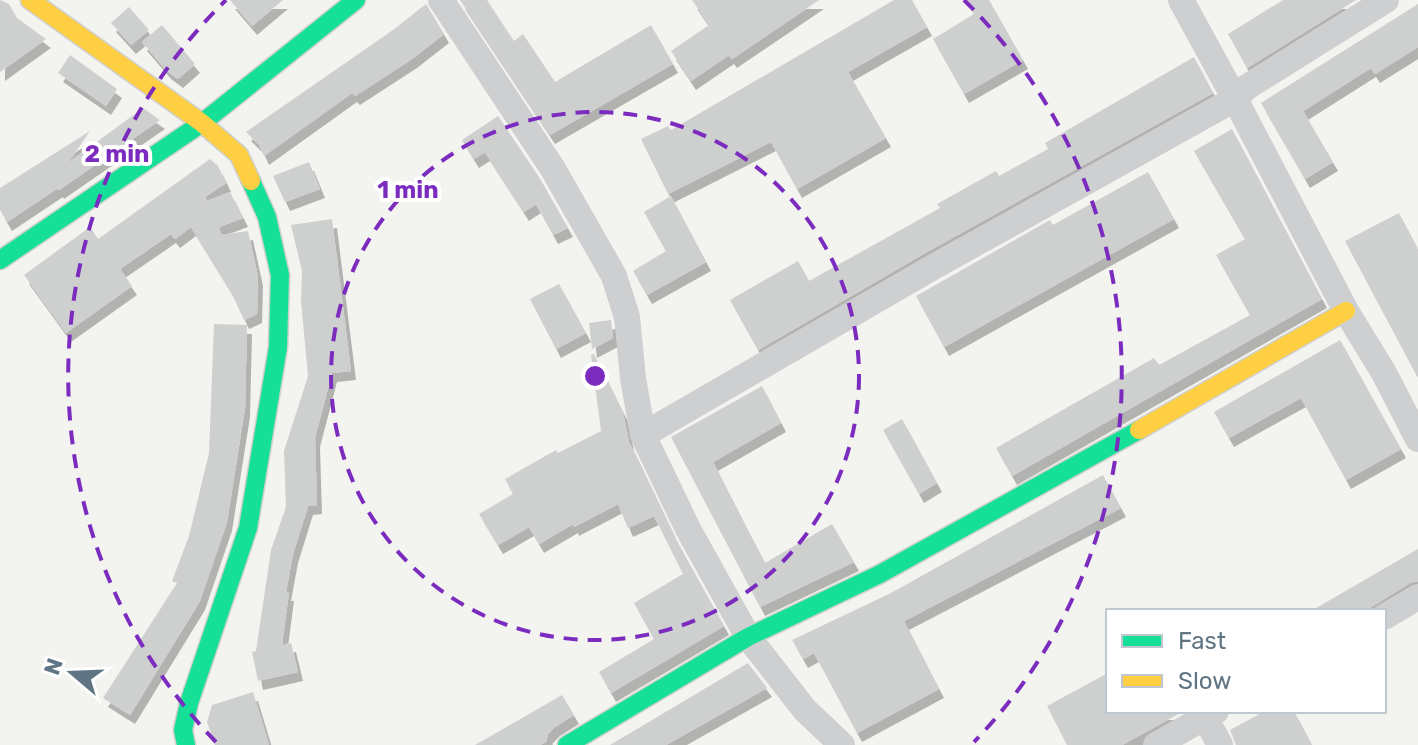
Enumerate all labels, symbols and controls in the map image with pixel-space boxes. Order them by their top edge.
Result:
text: 2 min [85,140,150,168]
text: 1 min [377,176,439,204]
centre of rings [581,362,609,390]
legend [1106,609,1386,713]
text: Fast [1178,627,1226,655]
north arrow [32,633,112,713]
text: N [38,655,69,679]
text: Slow [1178,667,1231,695]

